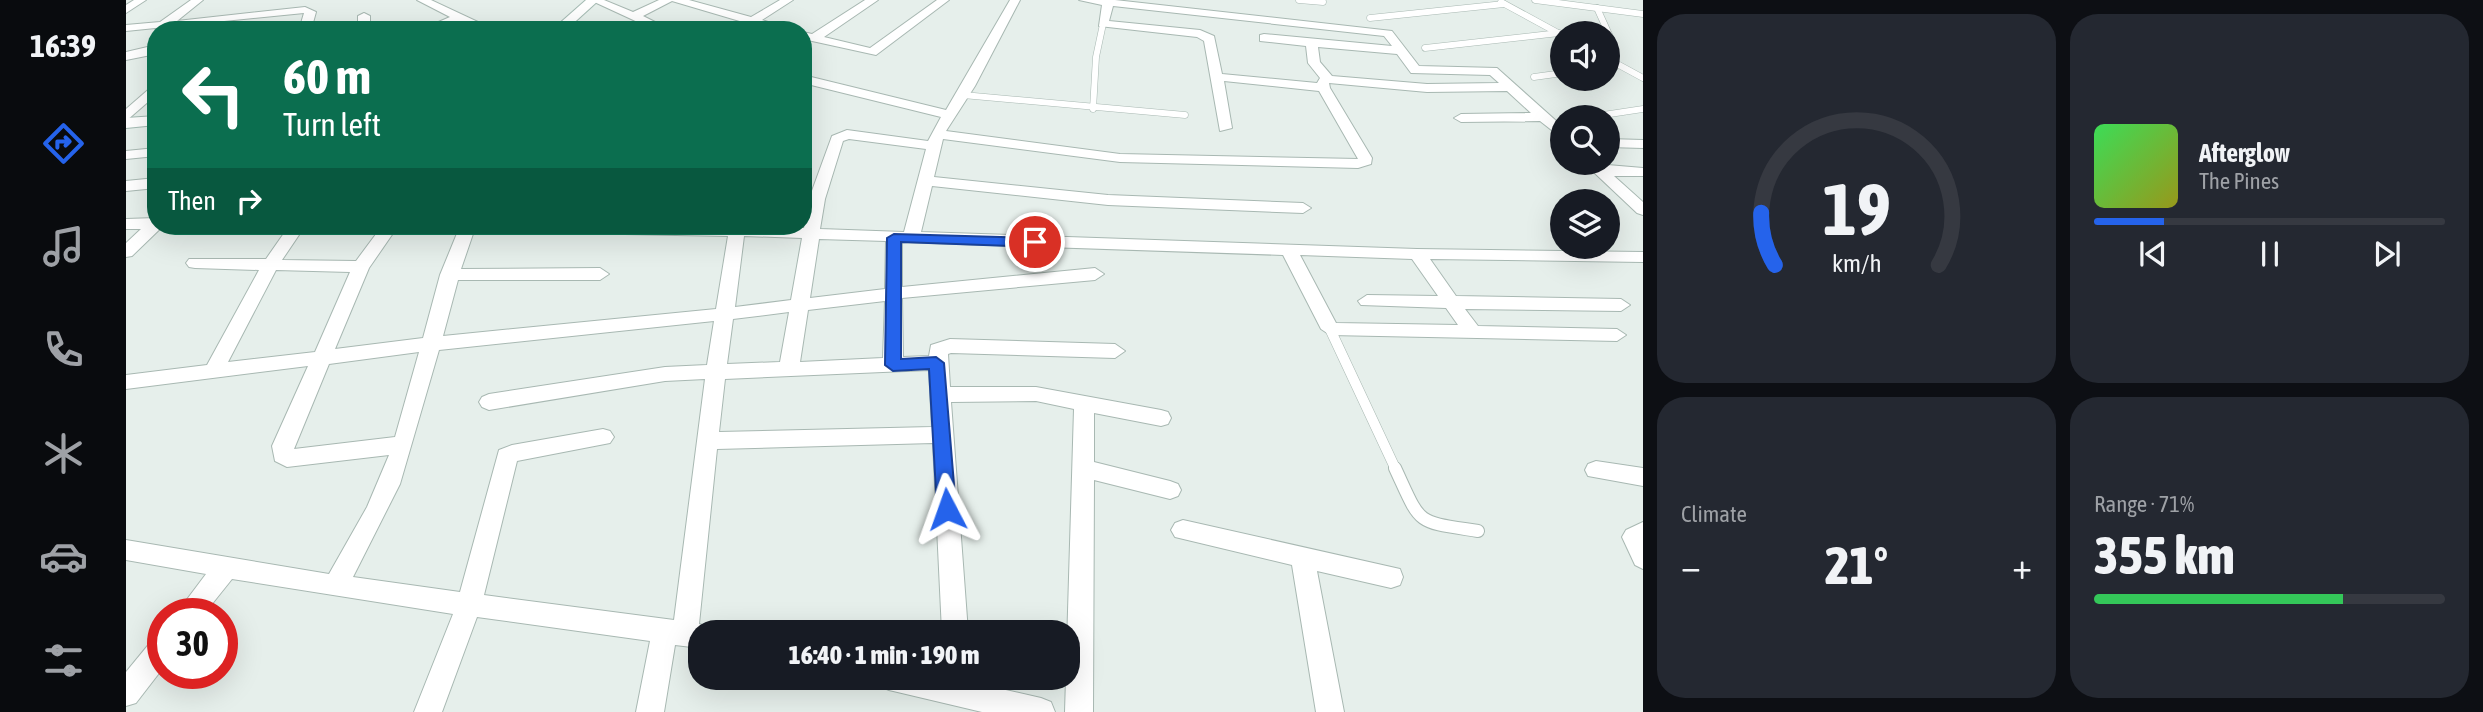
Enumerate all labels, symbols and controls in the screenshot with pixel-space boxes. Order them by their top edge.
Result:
map controls [1550,21,1620,259]
button: sound [1550,21,1620,91]
text: 16:39 [30,27,96,64]
text: 60 m [283,48,371,104]
icon: left [168,49,259,140]
button: search [1550,105,1620,175]
text: Turn left [283,106,381,143]
icon: directions [39,119,88,168]
text: Afterglow [2199,138,2290,168]
text: 19 [1822,167,1891,250]
text: The Pines [2199,168,2279,194]
icon: right [230,182,268,220]
text: Then [168,186,216,216]
button: layers [1550,189,1620,259]
pin [1005,212,1065,272]
icon: music [39,222,88,271]
icon: arrive [1016,223,1054,261]
icon: previous [2134,235,2172,273]
icon: pause [2251,235,2289,273]
icon: next [2368,235,2406,273]
text: km/h [1832,249,1881,277]
icon: phone [39,325,88,374]
icon: climate [39,429,88,478]
position arrow [910,472,984,546]
text: Range · 71% [2094,491,2194,517]
text: Climate [1681,501,1747,527]
text: 355 km [2094,525,2235,585]
icon: car [39,532,88,581]
text: 21° [1825,535,1888,595]
text: − [1681,544,1701,587]
text: + [2012,544,2032,587]
speed limit sign: 30 [147,598,238,689]
icon: filters [39,636,88,685]
text: 16:40 · 1 min · 190 m [789,640,979,670]

